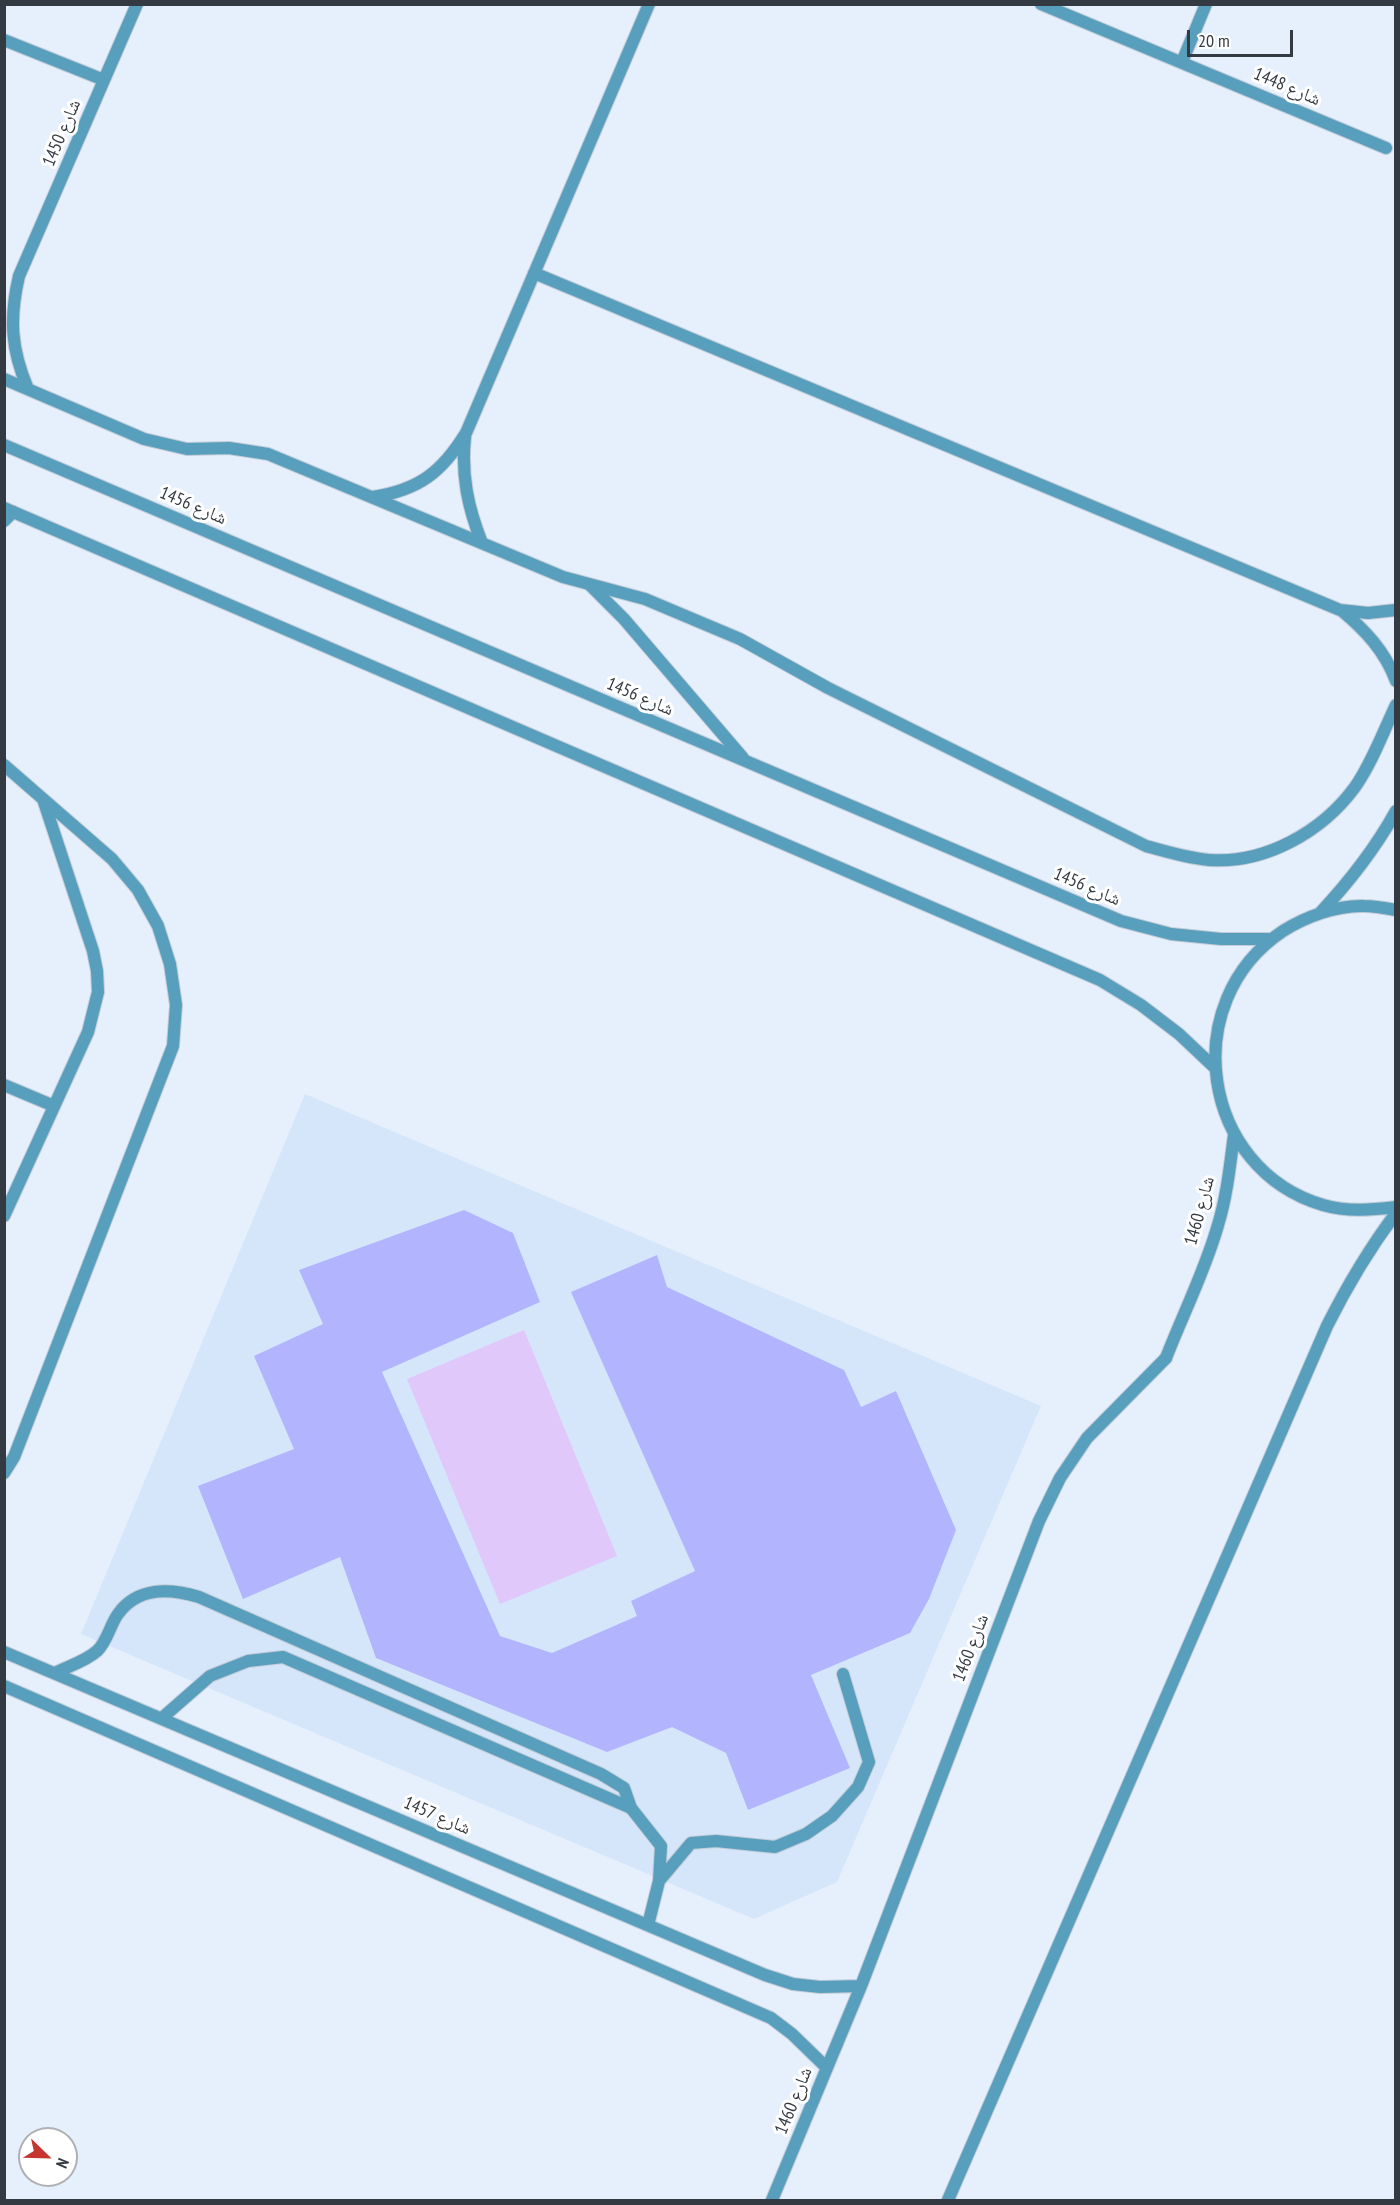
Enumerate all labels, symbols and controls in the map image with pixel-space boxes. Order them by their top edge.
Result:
scale bar [1190,18,1296,56]
text: 20 m [1198,29,1230,52]
street label: شارع 1448 [1250,63,1324,111]
street label: شارع 1450 [38,96,86,170]
street label: شارع 1456 [156,482,230,530]
street label: شارع 1456 [603,673,677,721]
street label: شارع 1456 [1050,863,1124,911]
street label: شارع 1460 [1180,1174,1220,1248]
street label: شارع 1460 [948,1611,994,1685]
street label: شارع 1457 [400,1792,474,1840]
street label: شارع 1460 [771,2064,817,2138]
north arrow [18,2127,78,2187]
text: N [52,2155,74,2171]

